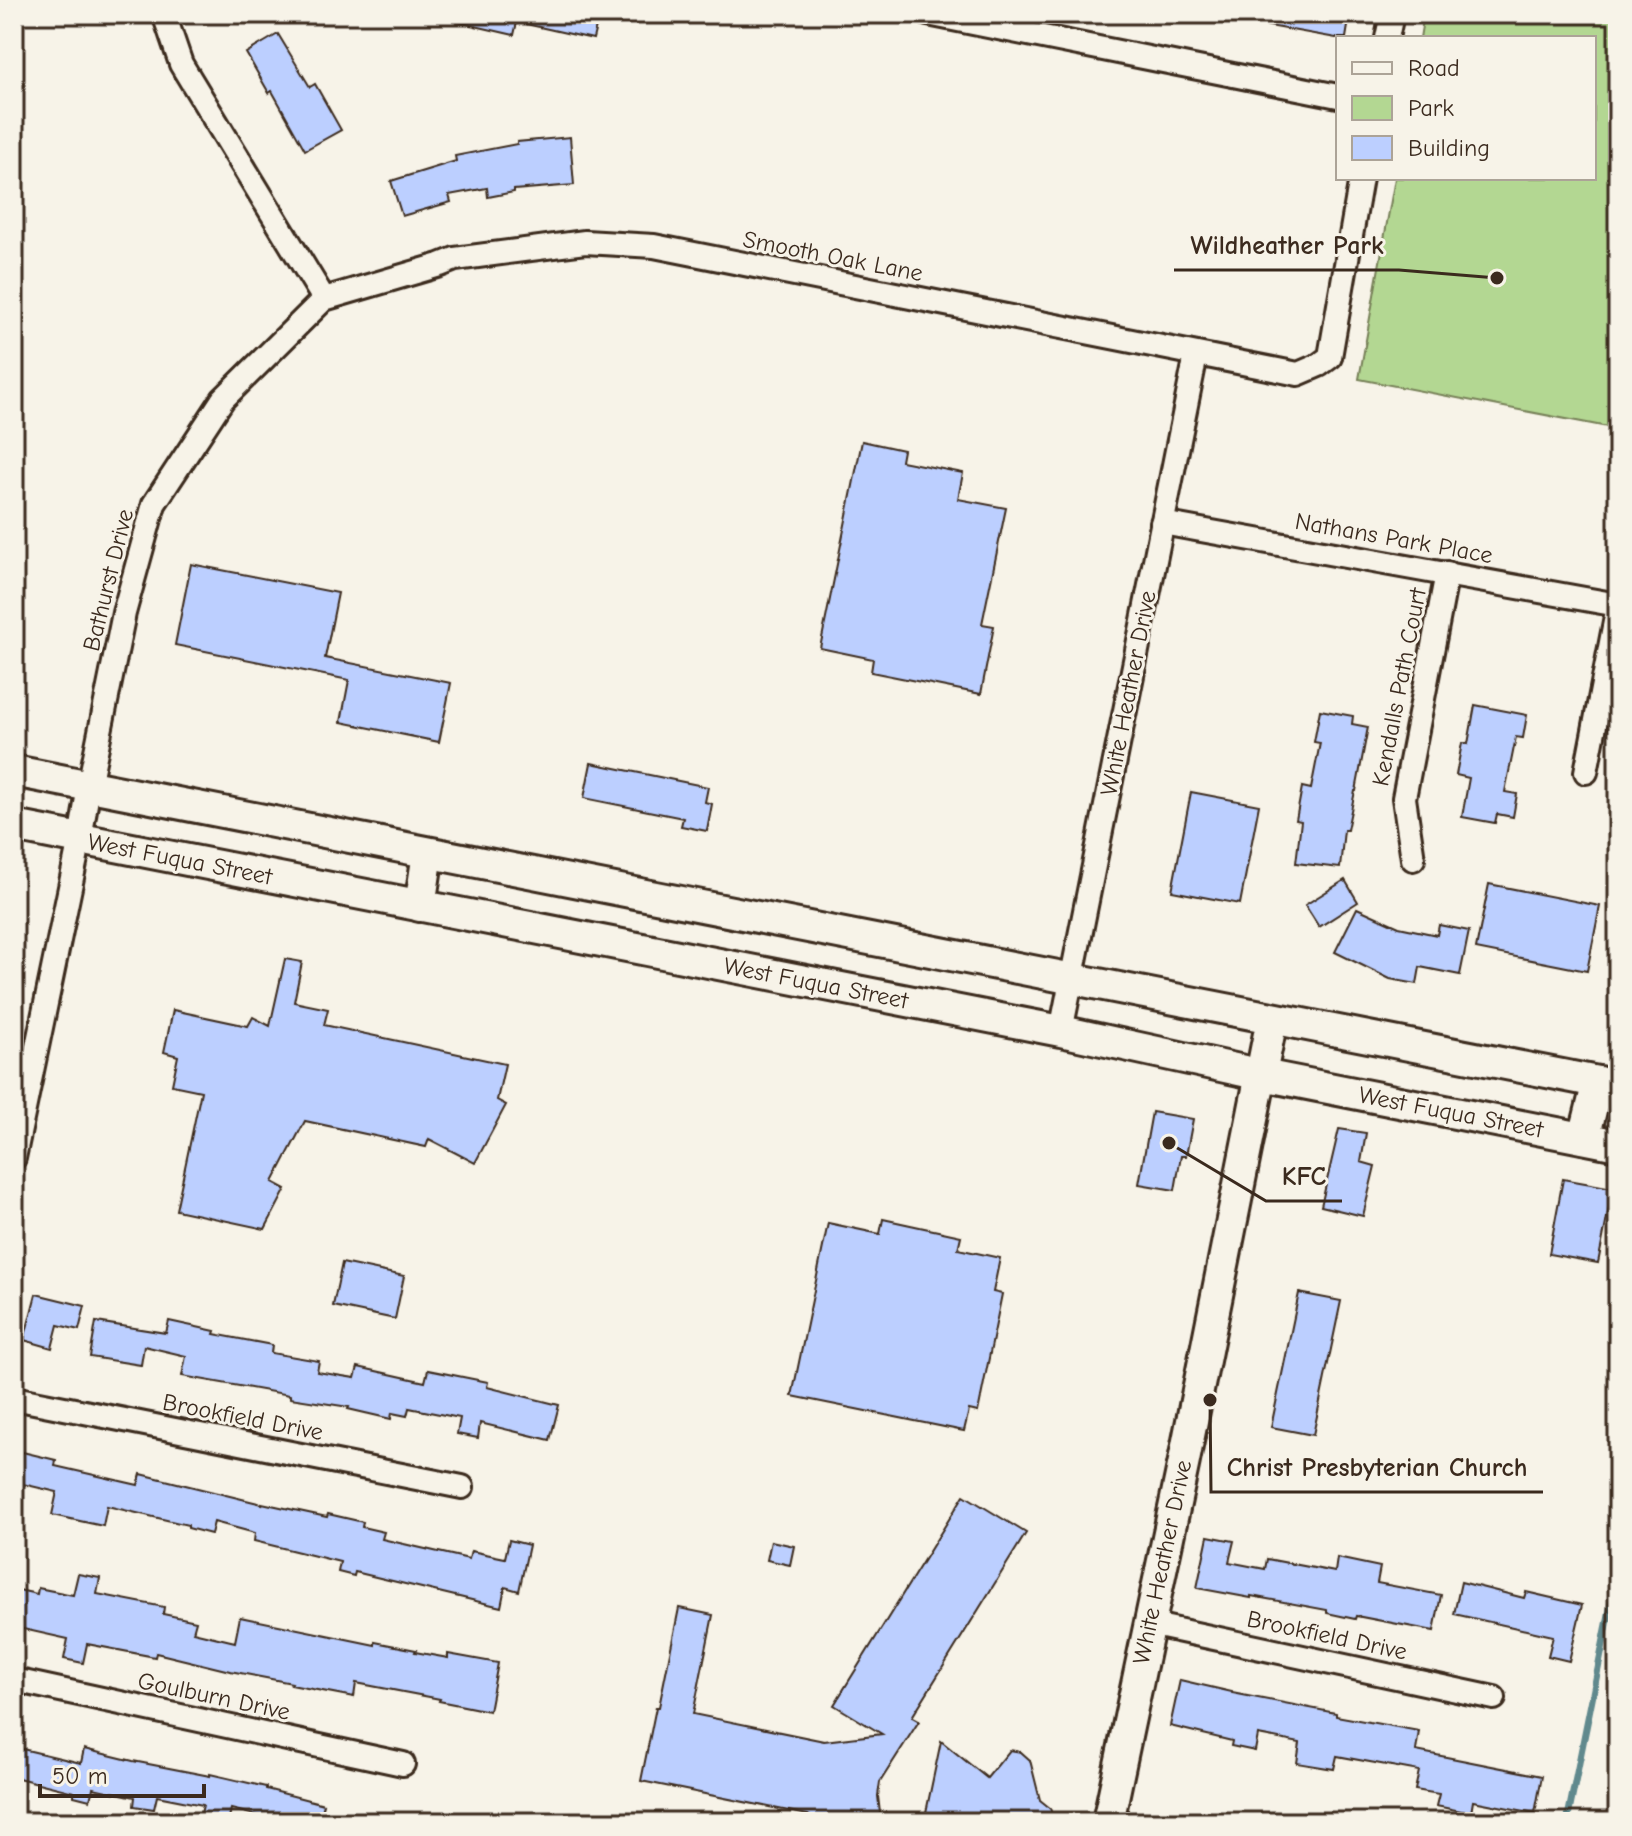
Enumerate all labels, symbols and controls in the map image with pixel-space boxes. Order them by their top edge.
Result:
legend [1336,36,1596,180]
text: Road [1408,54,1460,82]
text: Park [1408,94,1454,122]
text: Building [1408,134,1490,162]
callout: Wildheather Park [1174,220,1399,270]
street label: Smooth Oak Lane [741,225,925,287]
text: Wildheather Park [1190,231,1384,261]
street label: Bathurst Drive [77,506,139,654]
street label: Nathans Park Place [1293,507,1495,569]
street label: Kendalls Path Court [1366,585,1432,788]
street label: White Heather Drive [1094,588,1162,798]
street label: West Fuqua Street [85,827,276,891]
street label: West Fuqua Street [721,951,912,1015]
street label: West Fuqua Street [1356,1080,1547,1144]
callout: KFC [1266,1151,1342,1201]
text: KFC [1282,1162,1327,1192]
street label: Brookfield Drive [160,1388,326,1446]
callout: Christ Presbyterian Church [1211,1442,1543,1492]
text: Christ Presbyterian Church [1227,1453,1527,1483]
street label: White Heather Drive [1127,1457,1197,1667]
street label: Brookfield Drive [1244,1604,1410,1666]
street label: Goulburn Drive [135,1666,293,1726]
scale bar [40,1748,204,1798]
text: 50 m [52,1762,108,1790]

